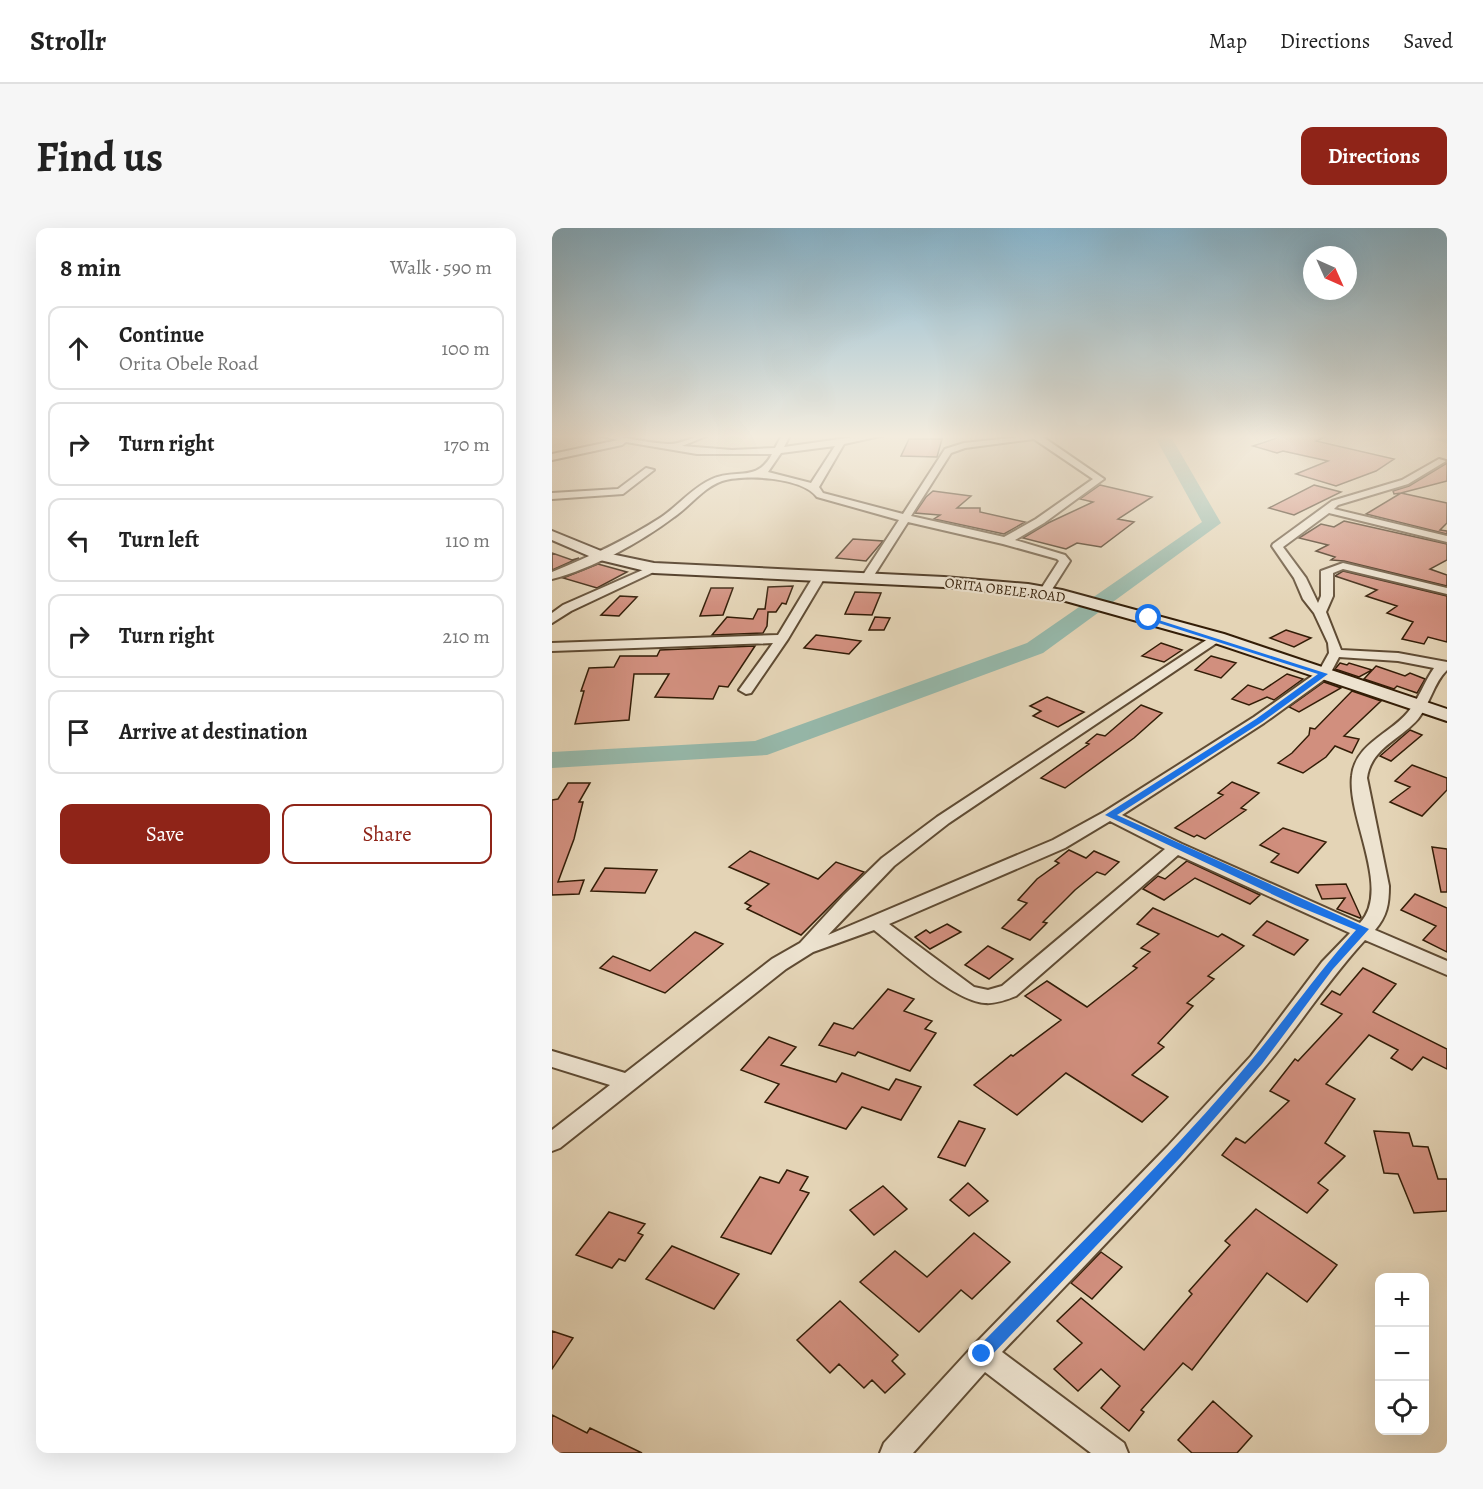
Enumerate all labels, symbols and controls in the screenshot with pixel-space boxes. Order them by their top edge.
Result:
text: Strollr [30,22,106,60]
text: Map [1209,27,1247,55]
text: Directions [1280,27,1370,55]
text: Saved [1403,27,1453,55]
button: Directions [1301,127,1447,185]
text: Find us [36,128,163,185]
north arrow [1303,246,1357,300]
text: 8 min [60,250,121,285]
text: Walk · 590 m [390,254,492,281]
text: Continue [119,320,204,350]
icon: ahead [62,332,95,365]
text: 100 m [441,335,490,362]
text: Orita Obele Road [119,350,258,377]
icon: right [62,428,95,461]
text: Turn right [119,429,215,459]
text: 170 m [444,431,490,458]
icon: left [62,524,95,557]
text: Turn left [119,525,199,555]
text: 110 m [445,527,490,554]
street label: ORITA OBELE ROAD [944,573,1067,607]
route start [1135,604,1161,630]
icon: right [62,620,95,653]
text: Turn right [119,621,215,651]
text: 210 m [442,623,490,650]
icon: arrive [62,716,95,749]
text: Arrive at destination [119,717,308,747]
button: Save [60,804,270,864]
button: Share [282,804,492,864]
map controls [1375,1273,1429,1435]
button: + [1375,1273,1429,1327]
button: − [1375,1327,1429,1381]
route end [968,1340,994,1366]
button: locate [1375,1381,1429,1435]

